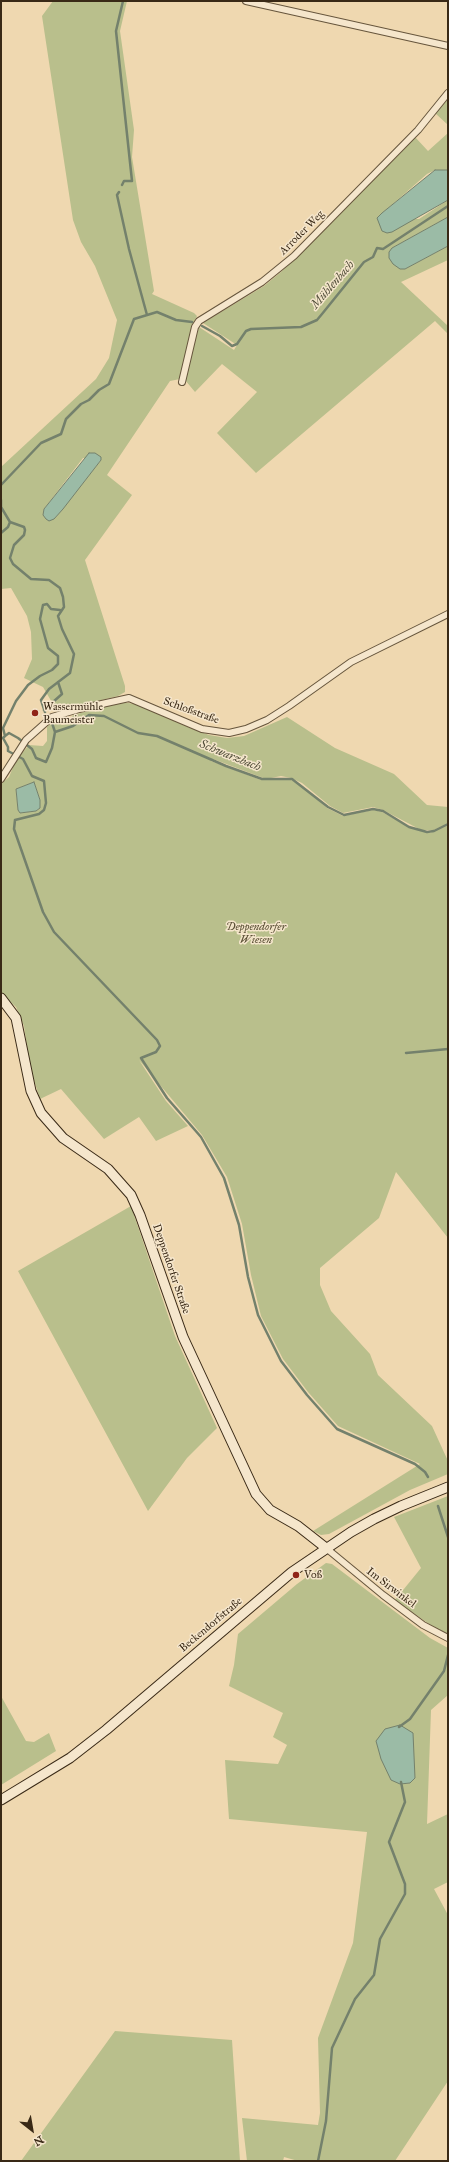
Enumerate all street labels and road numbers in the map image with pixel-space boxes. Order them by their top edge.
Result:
street label: Arroder Weg [277,208,327,258]
street label: Schloßstraße [161,695,221,727]
street label: Deppendorfer Straße [149,1222,193,1316]
street label: Im Sirwinkel [364,1565,418,1611]
street label: Beckendorfstraße [177,1595,245,1655]

